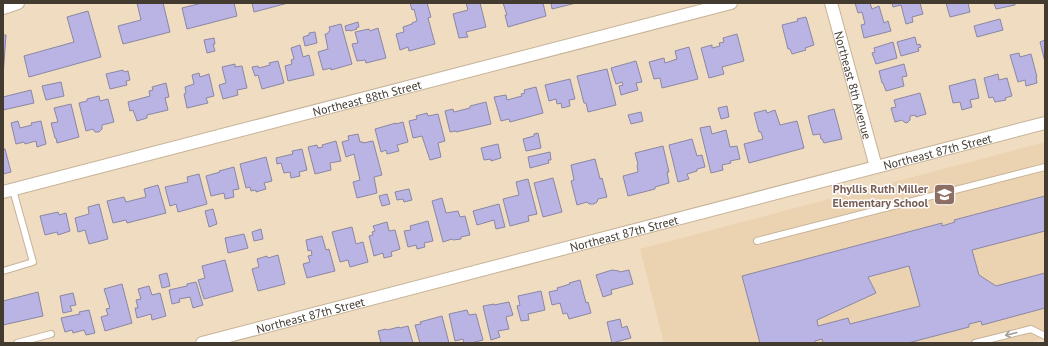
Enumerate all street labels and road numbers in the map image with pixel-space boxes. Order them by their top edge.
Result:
street label: Northeast 8th Avenue [831,29,875,141]
street label: Northeast 88th Street [311,76,423,119]
street label: Northeast 87th Street [882,130,993,172]
street label: Northeast 87th Street [568,212,680,254]
street label: Northeast 87th Street [255,293,366,336]

